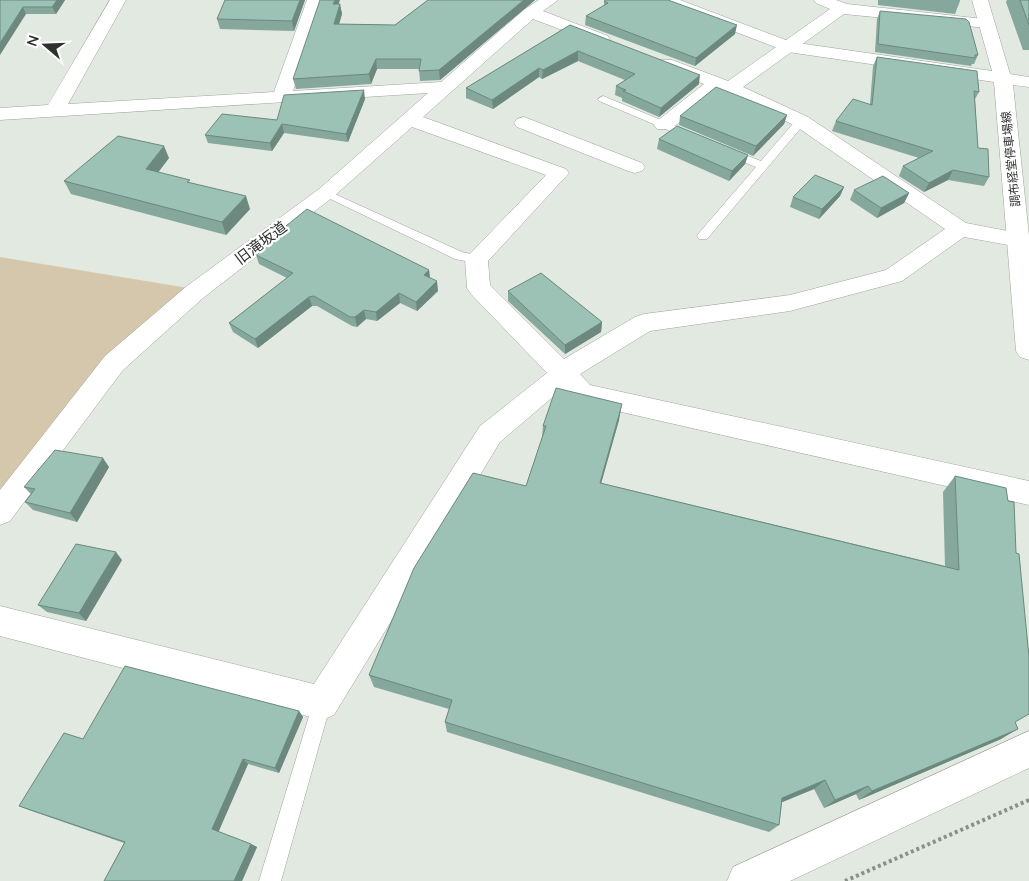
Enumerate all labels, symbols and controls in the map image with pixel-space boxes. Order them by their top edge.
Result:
north arrow [20,20,70,70]
text: N [22,33,44,49]
street label: 調布経堂停車場線 [998,110,1024,208]
street label: 旧滝坂道 [231,217,291,269]

